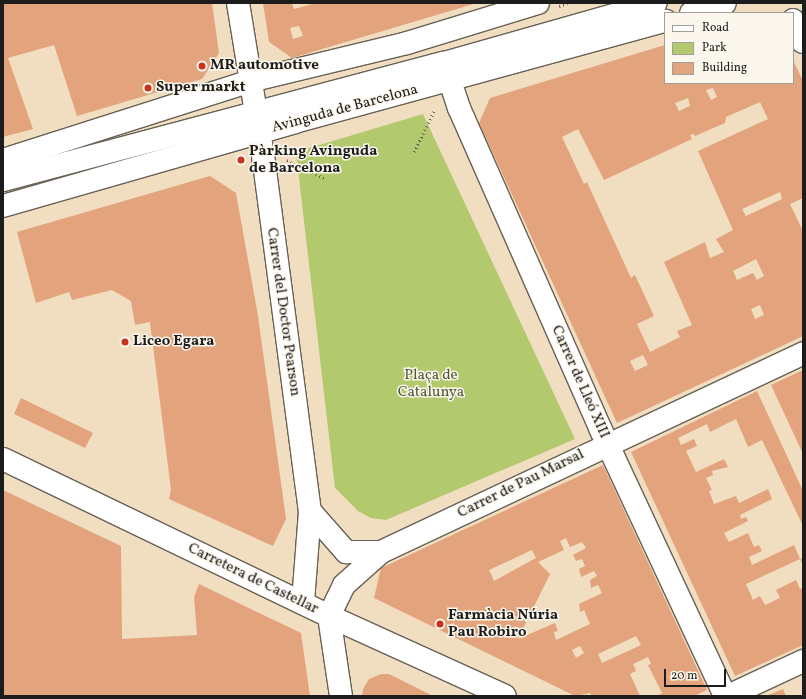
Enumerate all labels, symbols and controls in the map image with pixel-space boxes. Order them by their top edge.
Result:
legend [664,12,794,84]
text: Road [702,20,729,36]
text: Park [702,40,727,56]
place label: MR automotive [210,57,319,75]
text: Building [702,60,747,76]
marker: MR automotive [197,61,207,71]
place label: Super markt [156,79,245,97]
street label: Avinguda de Barcelona [270,81,420,137]
marker: Super markt [143,83,153,93]
place label: Pàrking Avinguda de Barcelona [249,142,377,177]
marker: Pàrking Avinguda de Barcelona [236,155,246,165]
street label: Carrer del Doctor Pearson [262,227,304,397]
street label: Carrer de Lleó XIII [547,323,613,441]
place label: Liceo Egara [133,333,214,351]
marker: Liceo Egara [120,337,130,347]
park label: Plaça de Catalunya [398,366,464,401]
street label: Carrer de Pau Marsal [455,446,587,522]
street label: Carretera de Castellar [185,540,321,618]
place label: Farmàcia Núria Pau Robiro [448,606,558,641]
marker: Farmàcia Núria Pau Robiro [435,619,445,629]
scale bar [666,661,728,687]
text: 20 m [671,668,698,684]

